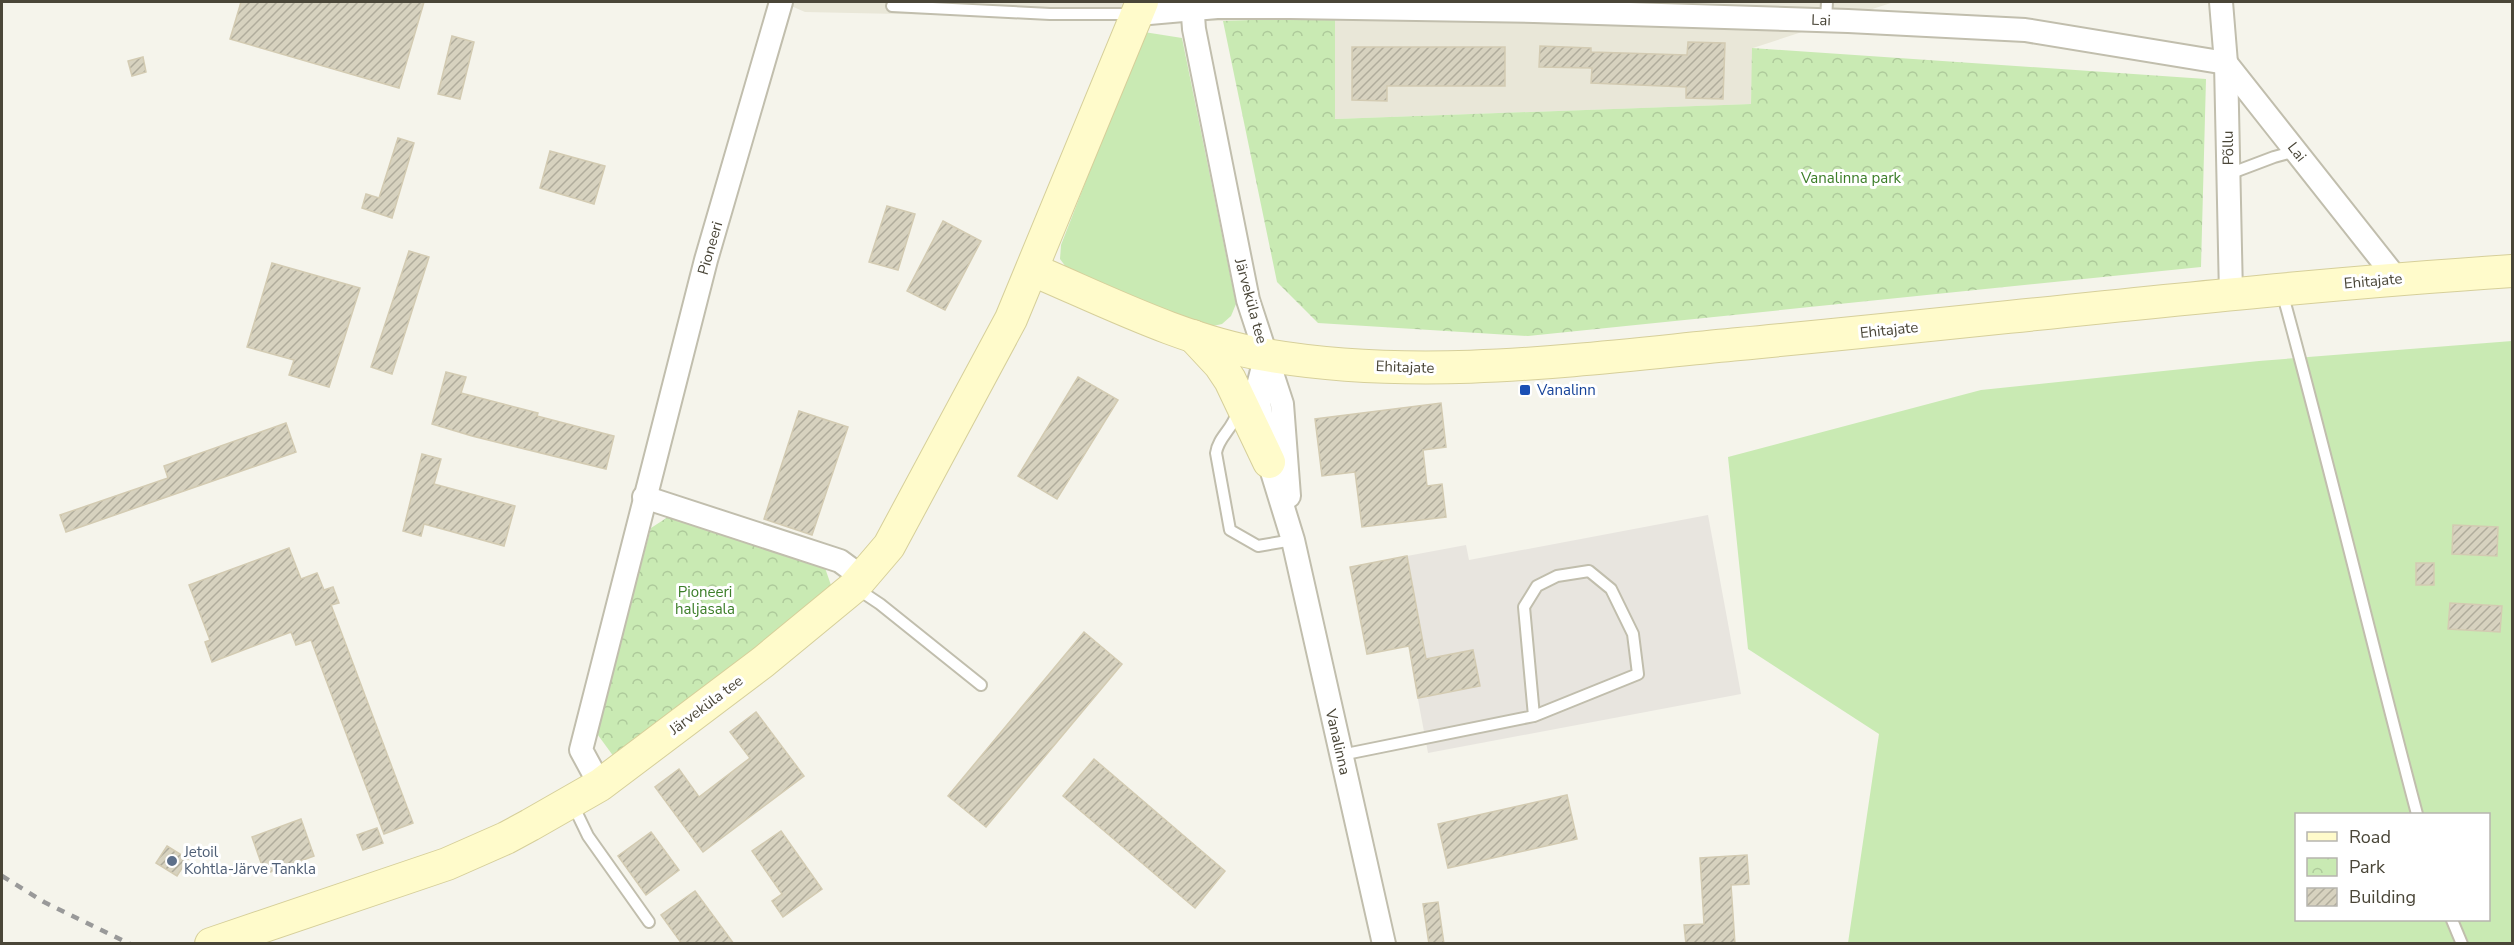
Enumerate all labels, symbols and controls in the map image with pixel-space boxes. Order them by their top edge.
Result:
street label: Lai [1811,10,1831,30]
street label: Põllu [2218,130,2238,166]
street label: Lai [2283,138,2311,166]
park label: Vanalinna park [1800,168,1902,188]
street label: Pioneeri [693,219,727,277]
street label: Järveküla tee [1230,255,1272,346]
street label: Ehitajate [2343,268,2403,294]
street label: Ehitajate [1859,317,1919,343]
street label: Ehitajate [1375,356,1435,378]
place label: Vanalinn [1536,380,1596,400]
marker: Vanalinn [1518,383,1532,397]
park label: Pioneeri haljasala [675,582,735,619]
street label: Järveküla tee [664,671,747,740]
street label: Vanalinna [1321,706,1355,777]
legend [2295,813,2490,921]
text: Road [2349,825,2391,849]
place label: Jetoil Kohtla-Järve Tankla [183,842,316,879]
marker: Jetoil Kohtla-Järve Tankla [165,854,179,868]
text: Park [2349,855,2386,879]
text: Building [2349,885,2416,909]

